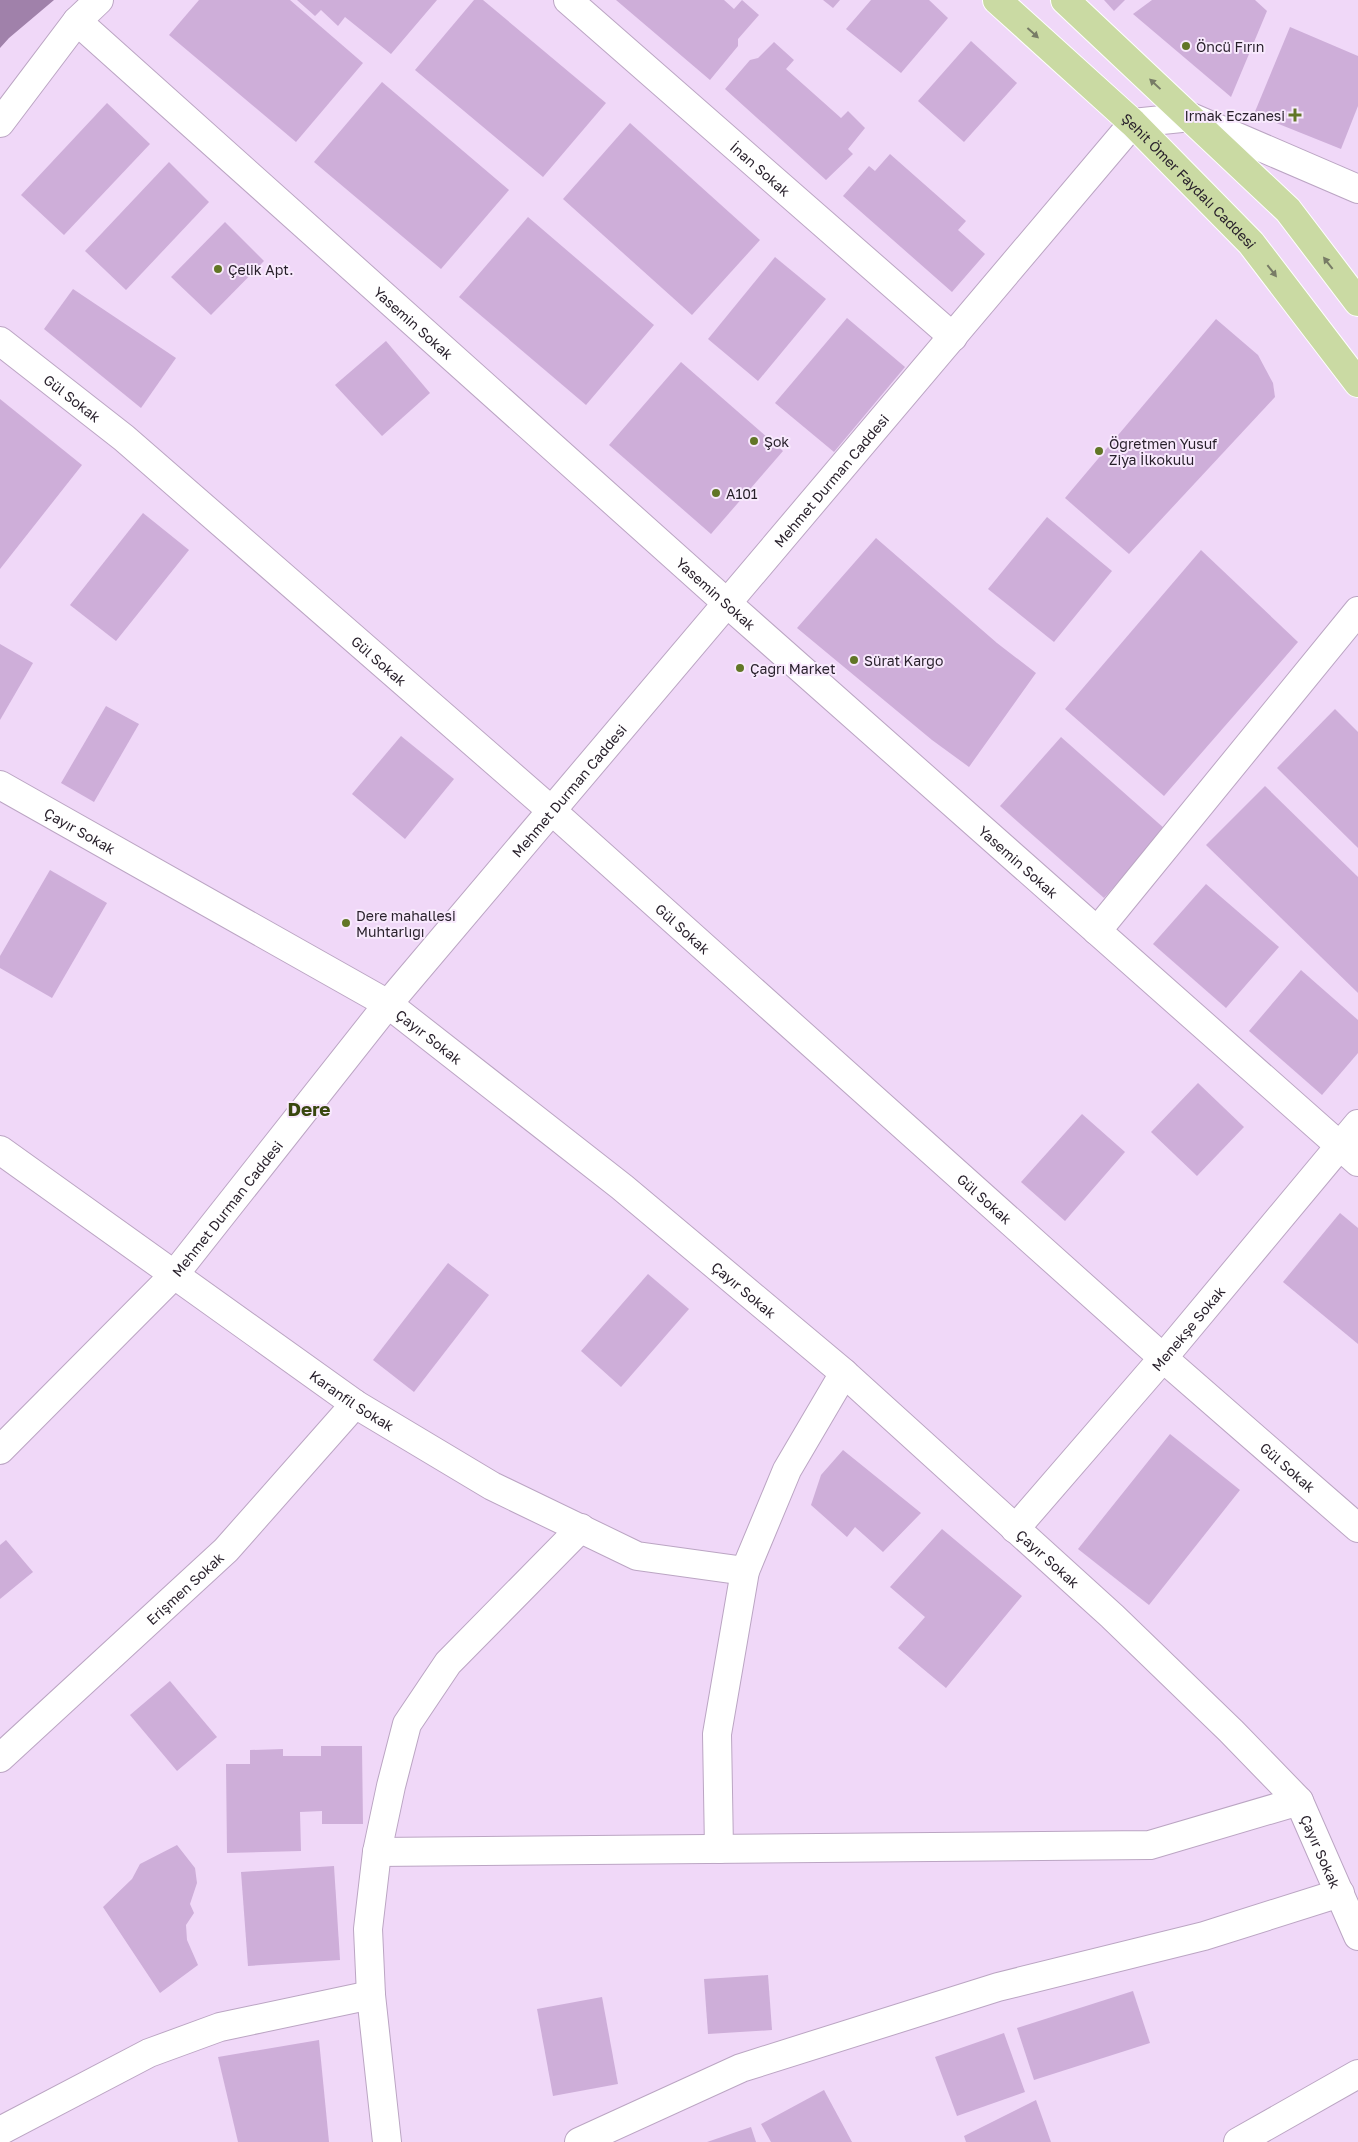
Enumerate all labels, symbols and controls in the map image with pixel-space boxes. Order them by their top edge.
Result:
one-way arrow [1027,27,1039,39]
place label: Öncü Fırın [1196,38,1264,55]
marker: Öncü Fırın [1180,40,1192,52]
one-way arrow [1149,78,1161,90]
place label: Irmak Eczanesi [1184,107,1285,124]
street label: Şehit Ömer Faydalı Caddesi [1119,109,1260,252]
marker: Irmak Eczanesi [1289,109,1301,121]
street label: İnan Sokak [727,138,794,199]
one-way arrow [1323,257,1334,270]
place label: Çelik Apt. [228,261,294,278]
marker: Çelik Apt. [212,263,224,275]
one-way arrow [1267,264,1277,278]
street label: Yasemin Sokak [371,283,457,362]
street label: Gül Sokak [41,370,104,425]
street label: Mehmet Durman Caddesi [770,410,892,550]
place label: Şok [764,433,789,450]
marker: Şok [748,435,760,447]
place label: Öğretmen Yusuf Ziya İlkokulu [1109,435,1217,468]
marker: Öğretmen Yusuf Ziya İlkokulu [1093,445,1105,457]
place label: A101 [726,485,758,502]
marker: A101 [710,487,722,499]
street label: Yasemin Sokak [673,554,759,633]
street label: Gül Sokak [348,632,410,689]
place label: Sürat Kargo [864,652,943,669]
marker: Sürat Kargo [848,654,860,666]
place label: Çağrı Market [750,660,836,677]
marker: Çağrı Market [734,662,746,674]
street label: Mehmet Durman Caddesi [508,720,630,860]
street label: Çayır Sokak [42,803,119,857]
street label: Yasemin Sokak [975,822,1062,901]
street label: Gül Sokak [652,899,714,957]
place label: Dere mahallesi Muhtarlığı [356,907,456,940]
marker: Dere mahallesi Muhtarlığı [340,917,352,929]
street label: Çayır Sokak [393,1005,466,1067]
district label: Dere [287,1097,331,1120]
street label: Mehmet Durman Caddesi [168,1137,286,1280]
street label: Gül Sokak [954,1170,1016,1227]
street label: Çayır Sokak [709,1258,780,1321]
street label: Menekşe Sokak [1148,1282,1228,1374]
street label: Karanfil Sokak [307,1366,397,1434]
street label: Gül Sokak [1257,1438,1319,1496]
street label: Çayır Sokak [1013,1525,1083,1591]
street label: Erişmen Sokak [143,1548,227,1628]
street label: Çayır Sokak [1297,1812,1345,1891]

